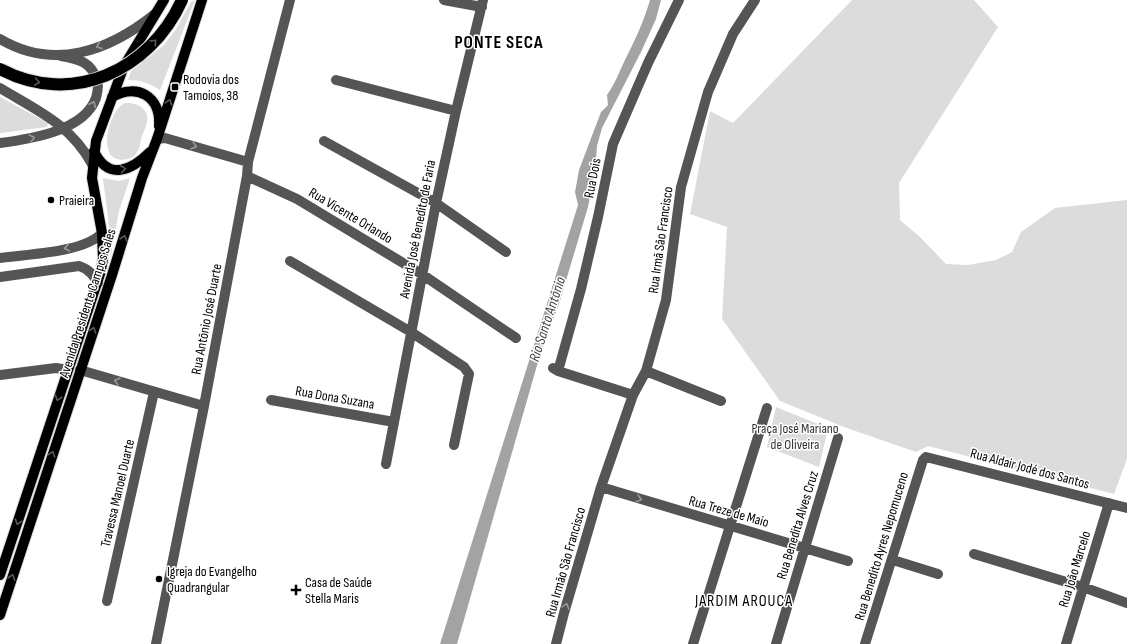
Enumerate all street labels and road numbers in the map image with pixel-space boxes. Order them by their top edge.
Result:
street label: Rua Dois [580,157,605,199]
street label: Avenida José Benedito de Faria [396,158,439,301]
street label: Rua Vicente Orlando [306,184,396,247]
street label: Rua Irmã São Francisco [645,185,676,295]
street label: Avenida Presidente Campos Sales [55,226,120,381]
street label: Rua Antônio José Duarte [187,262,226,376]
street label: Rua Dona Suzana [294,382,376,413]
street label: Travessa Manoel Duarte [97,438,138,549]
street label: Rua Aldair Jodé dos Santos [968,444,1091,493]
street label: Rua Benedita Alves Cruz [773,469,822,581]
street label: Rua Benedito Ayres Nepomuceno [851,470,912,622]
street label: Rua Treze de Maio [687,492,771,531]
street label: Rua Irmão São Francisco [542,505,589,619]
street label: Rua João Marcelo [1055,529,1094,609]

